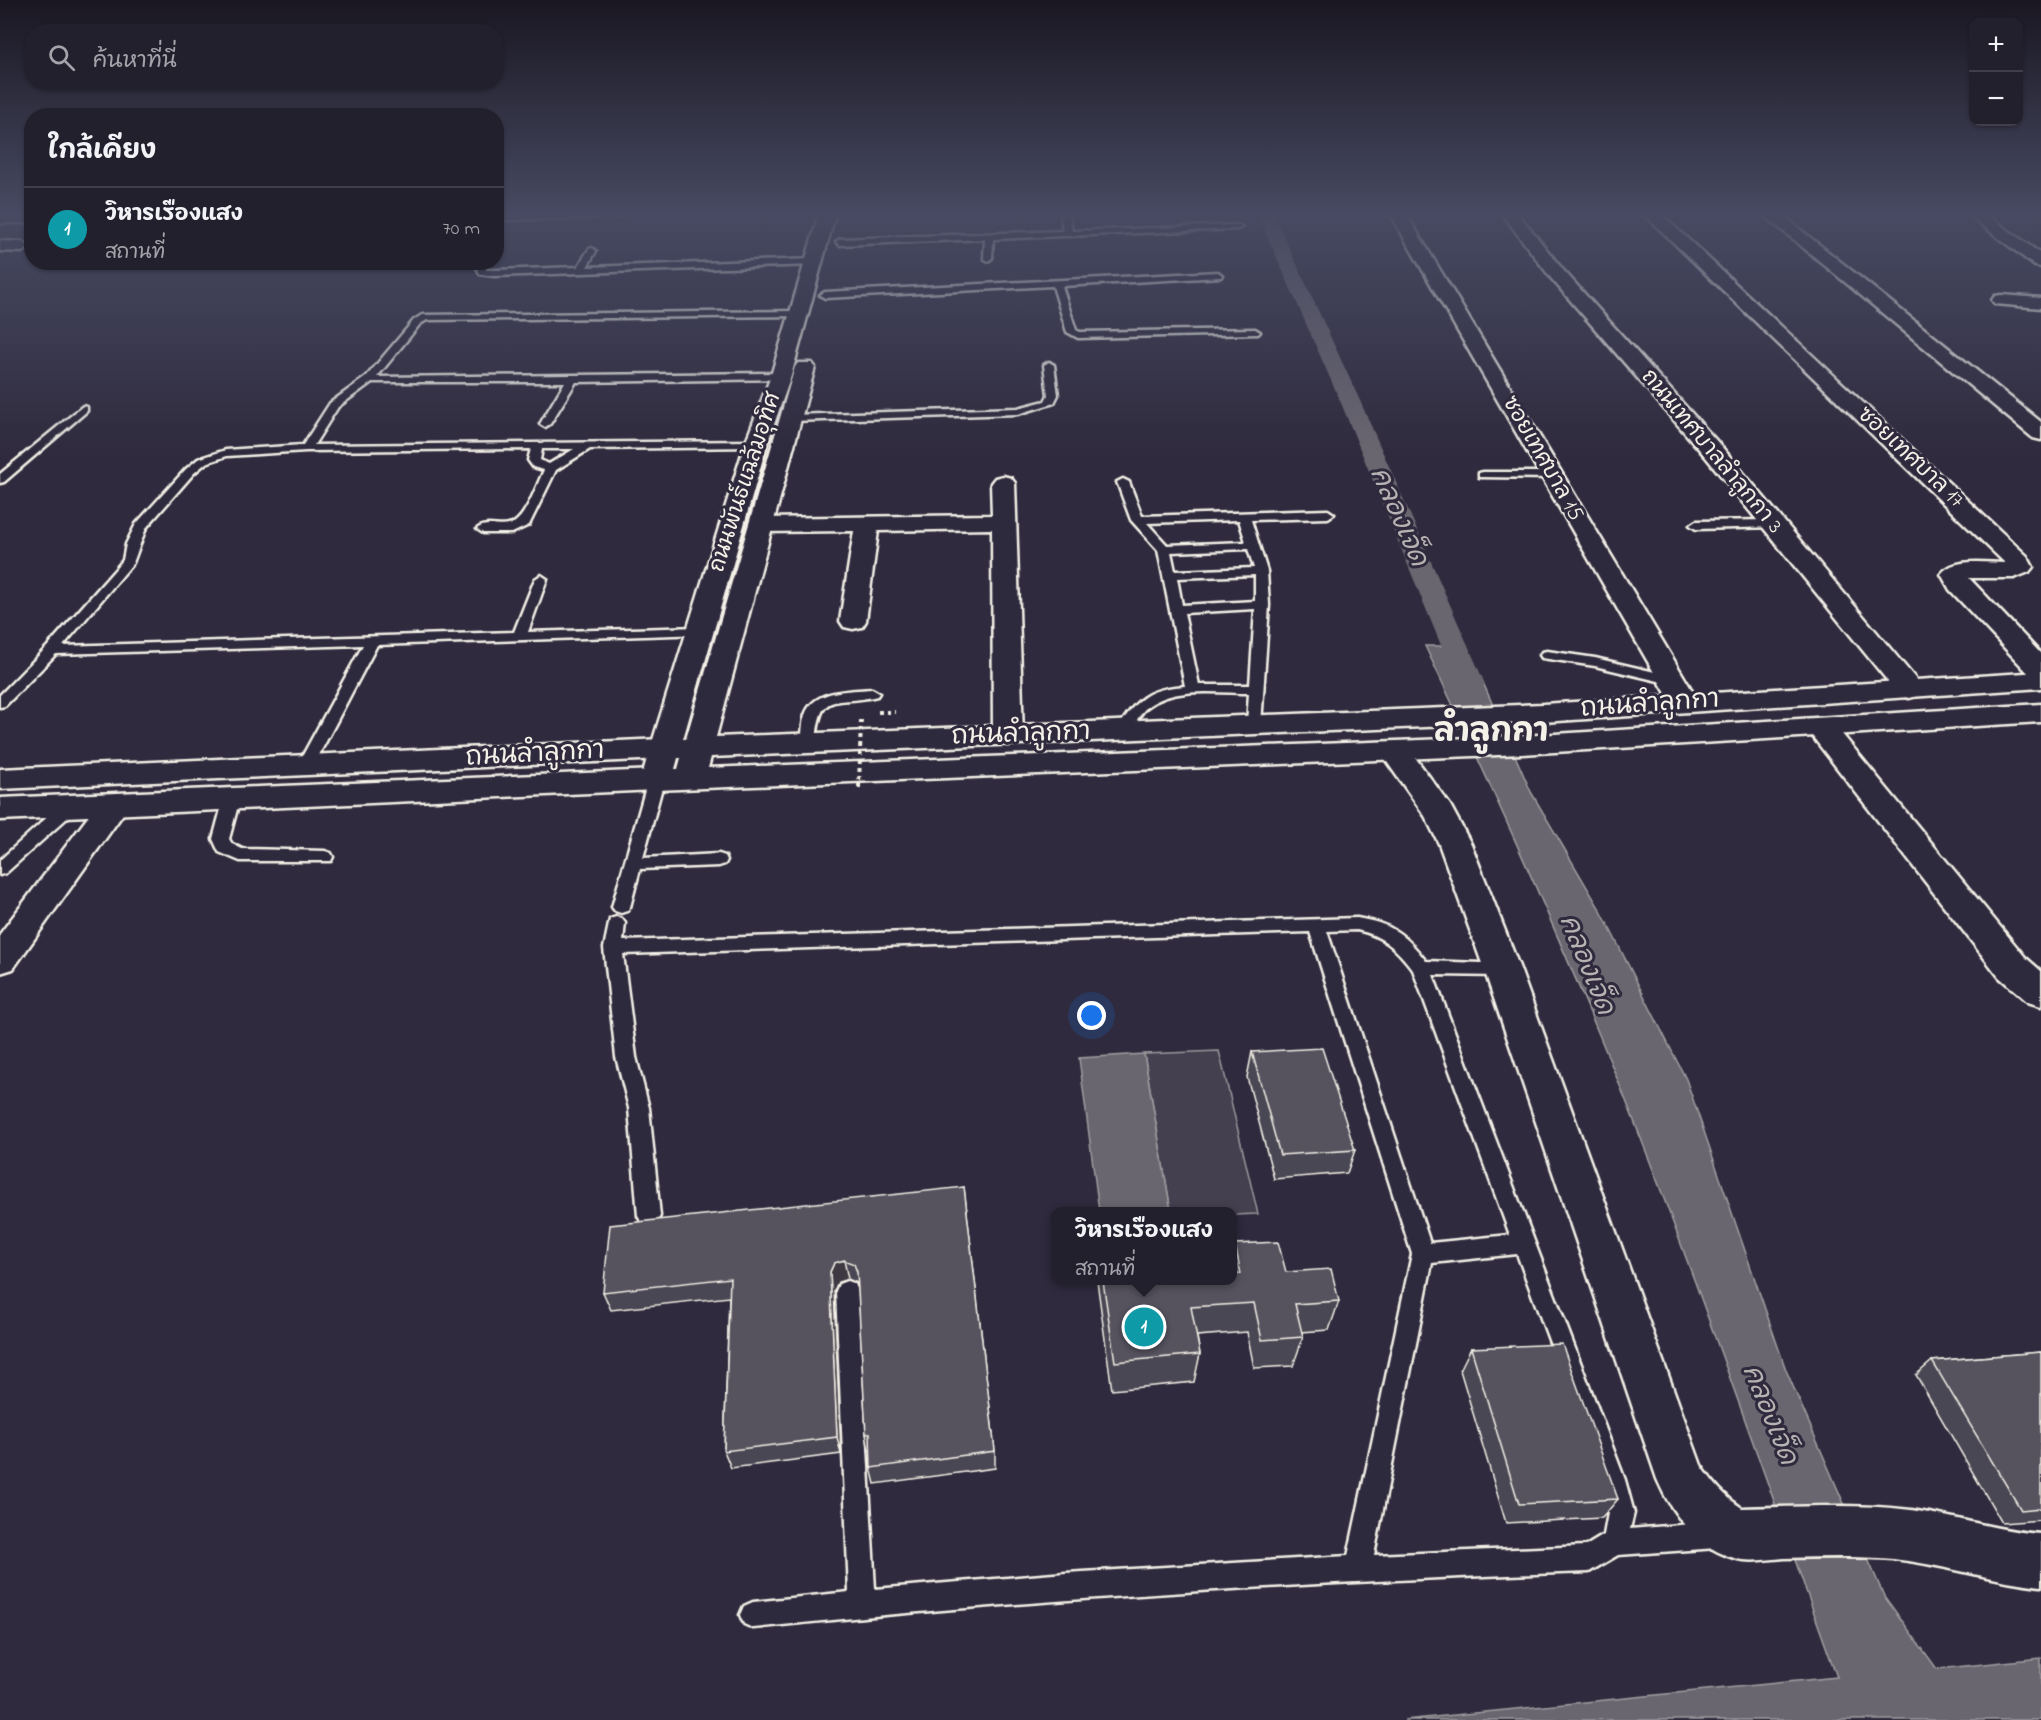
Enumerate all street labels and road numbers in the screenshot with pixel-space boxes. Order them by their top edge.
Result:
street label: ถนนเทศบาลลำลูกกา 3 [1633,363,1789,541]
street label: ถนนพันธ์แฉล้มอุทิศ [701,387,791,577]
street label: ซอยเทศบาล 15 [1493,390,1591,528]
street label: ซอยเทศบาล 17 [1849,400,1971,516]
street label: ถนนลำลูกกา [1579,681,1721,729]
street label: ถนนลำลูกกา [951,714,1091,756]
street label: ถนนลำลูกกา [465,732,605,778]

